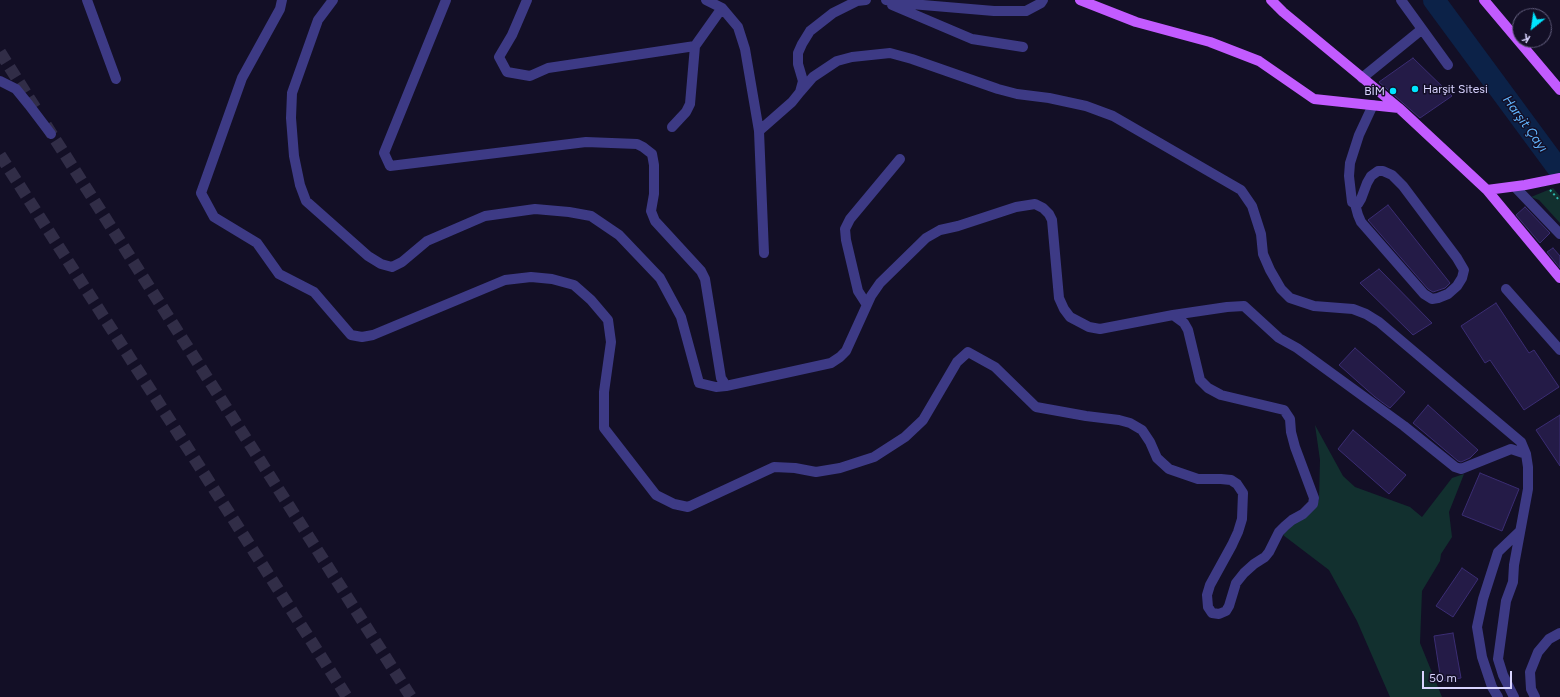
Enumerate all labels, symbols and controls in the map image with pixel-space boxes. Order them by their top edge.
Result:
north arrow [1512,8,1552,48]
text: K [1520,31,1533,45]
place label: Harşit Sitesi [1423,82,1488,96]
place label: BİM [1364,84,1385,98]
marker: Harşit Sitesi [1410,84,1420,94]
marker: BİM [1388,86,1398,96]
water label: Harşit Çayı [1499,93,1551,155]
scale bar [1424,663,1514,689]
text: 50 m [1429,671,1457,685]

